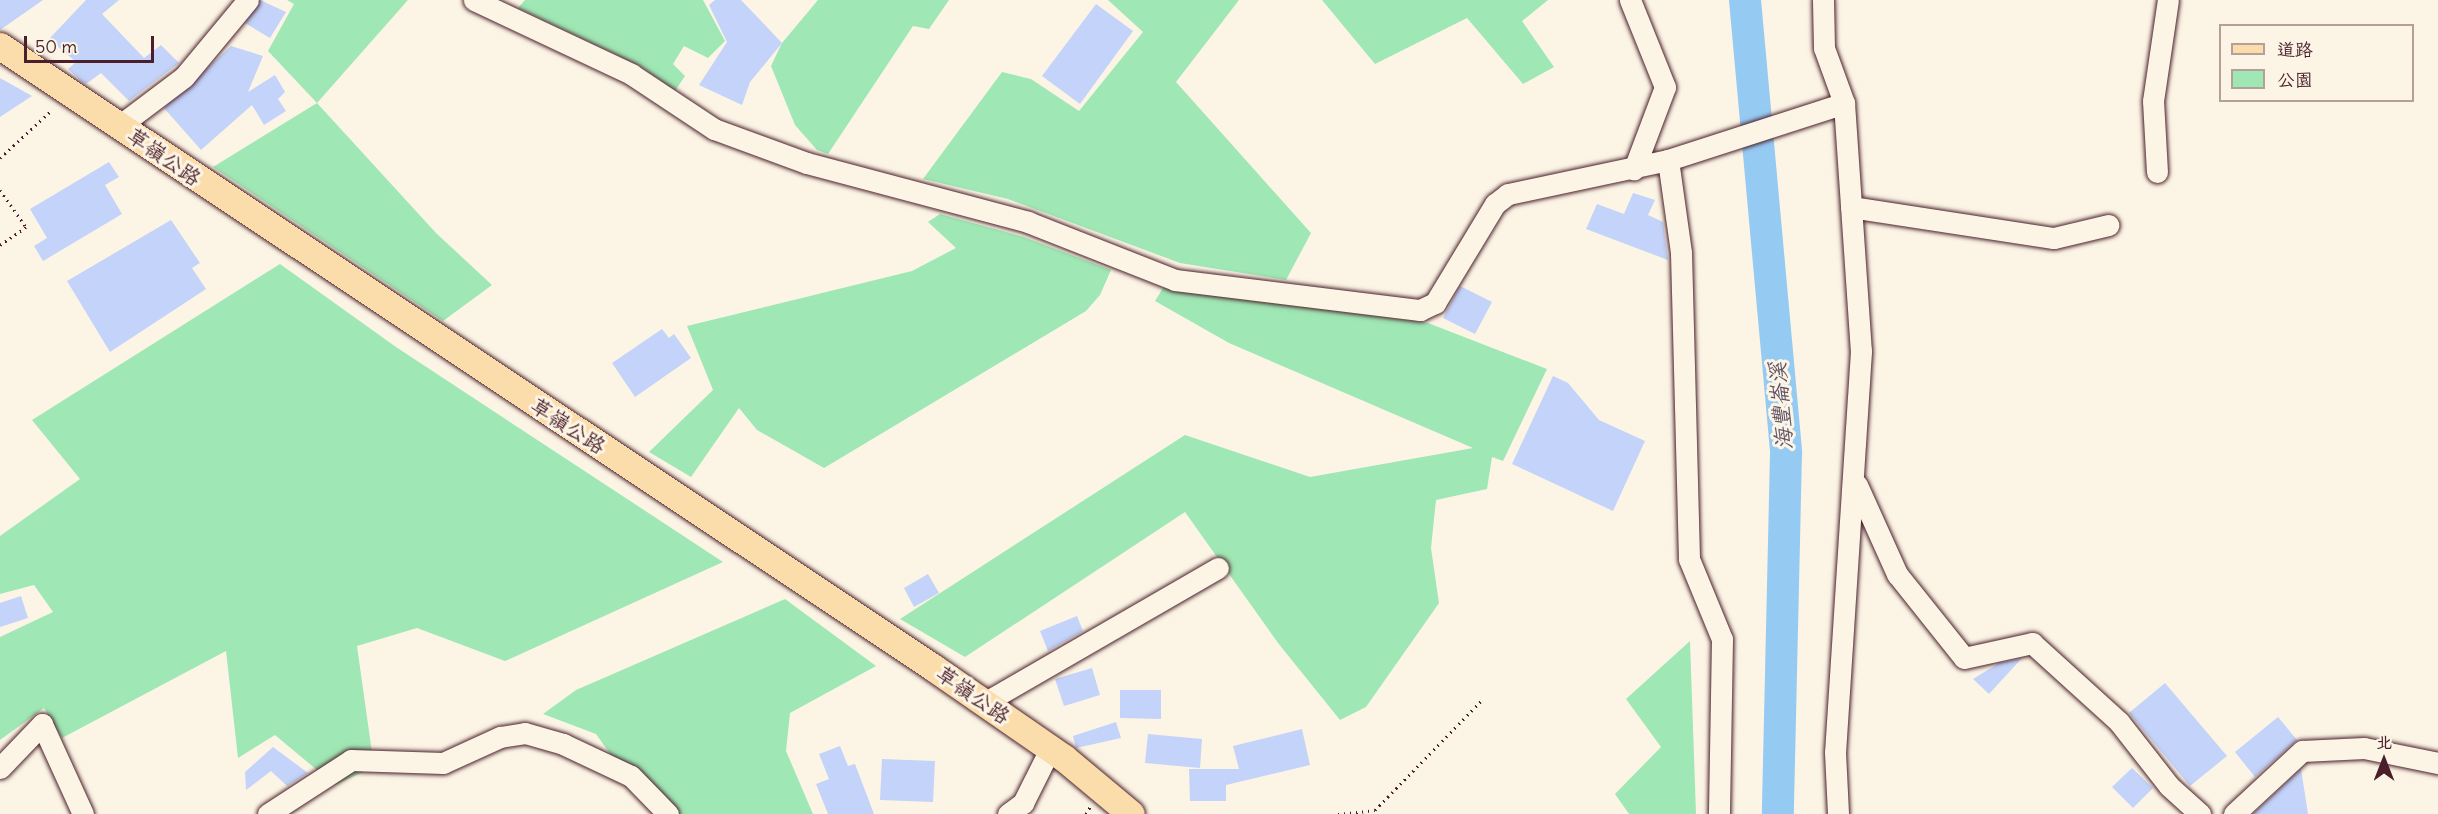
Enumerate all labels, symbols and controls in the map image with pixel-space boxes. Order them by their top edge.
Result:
scale bar [27,24,158,62]
legend [2219,24,2414,102]
text: 50 m [35,35,77,58]
text: 道路 [2277,38,2313,61]
text: 公園 [2277,68,2313,91]
street label: 草嶺公路 [122,123,206,191]
water label: 海豐崙溪 [1764,361,1798,451]
street label: 草嶺公路 [526,393,610,459]
street label: 草嶺公路 [931,661,1015,729]
north arrow [2354,730,2414,790]
text: 北 [2376,732,2392,752]

